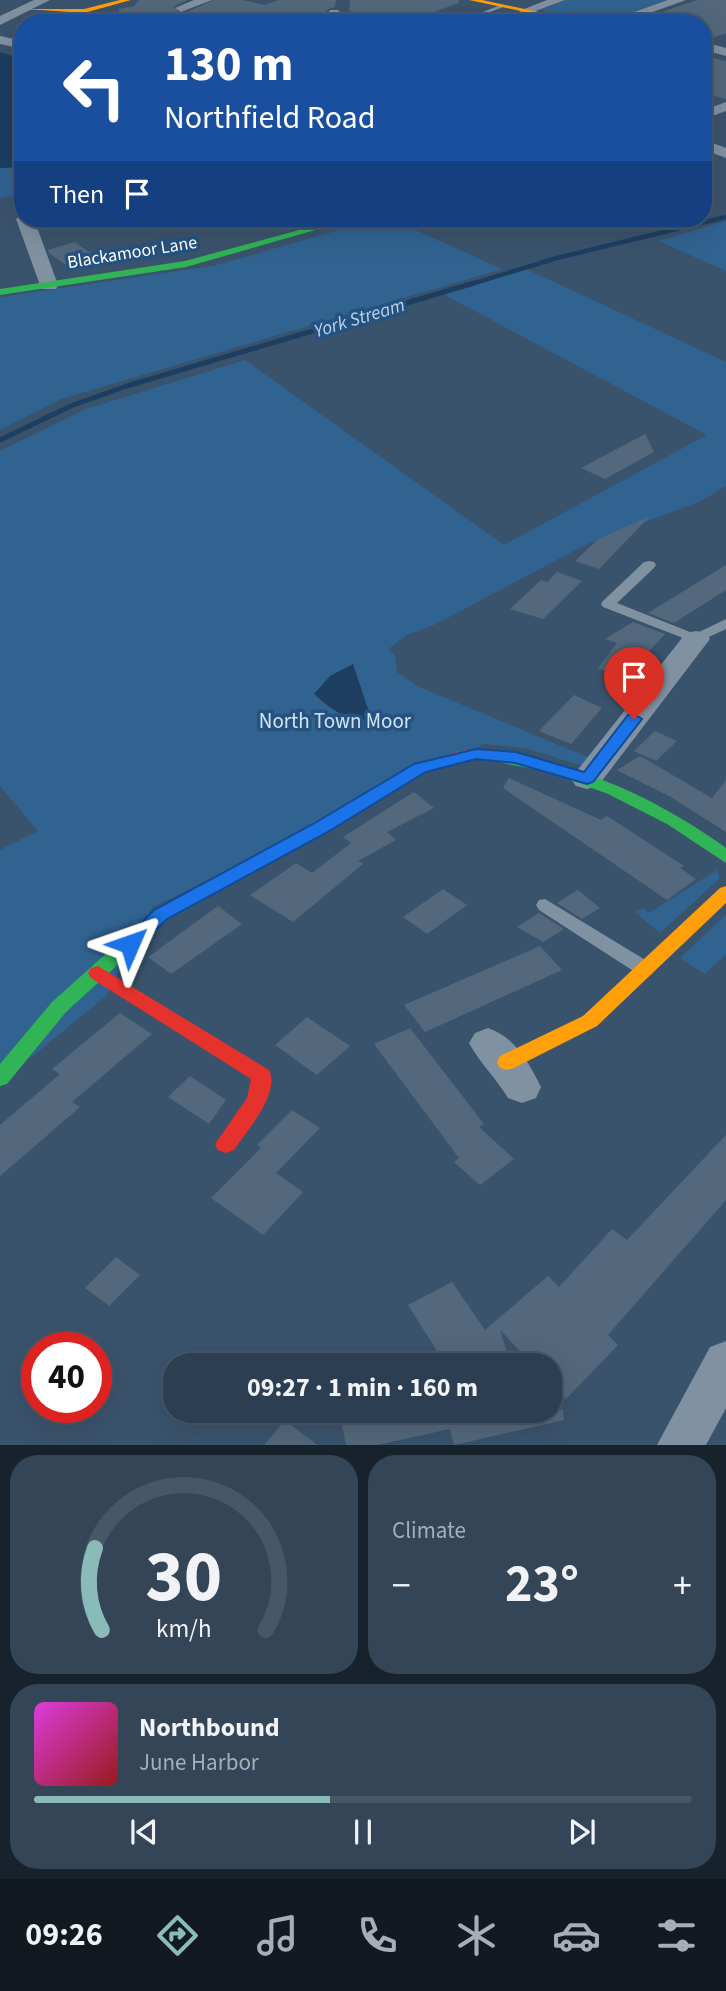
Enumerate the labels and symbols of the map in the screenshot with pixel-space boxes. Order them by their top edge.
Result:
street label: Blackamoor Lane [65,230,199,275]
water label: York Stream [311,292,408,345]
pin [604,647,664,719]
park label: North Town Moor [259,706,412,736]
position arrow [93,907,167,981]
speed limit sign: 40 [21,1332,112,1423]

